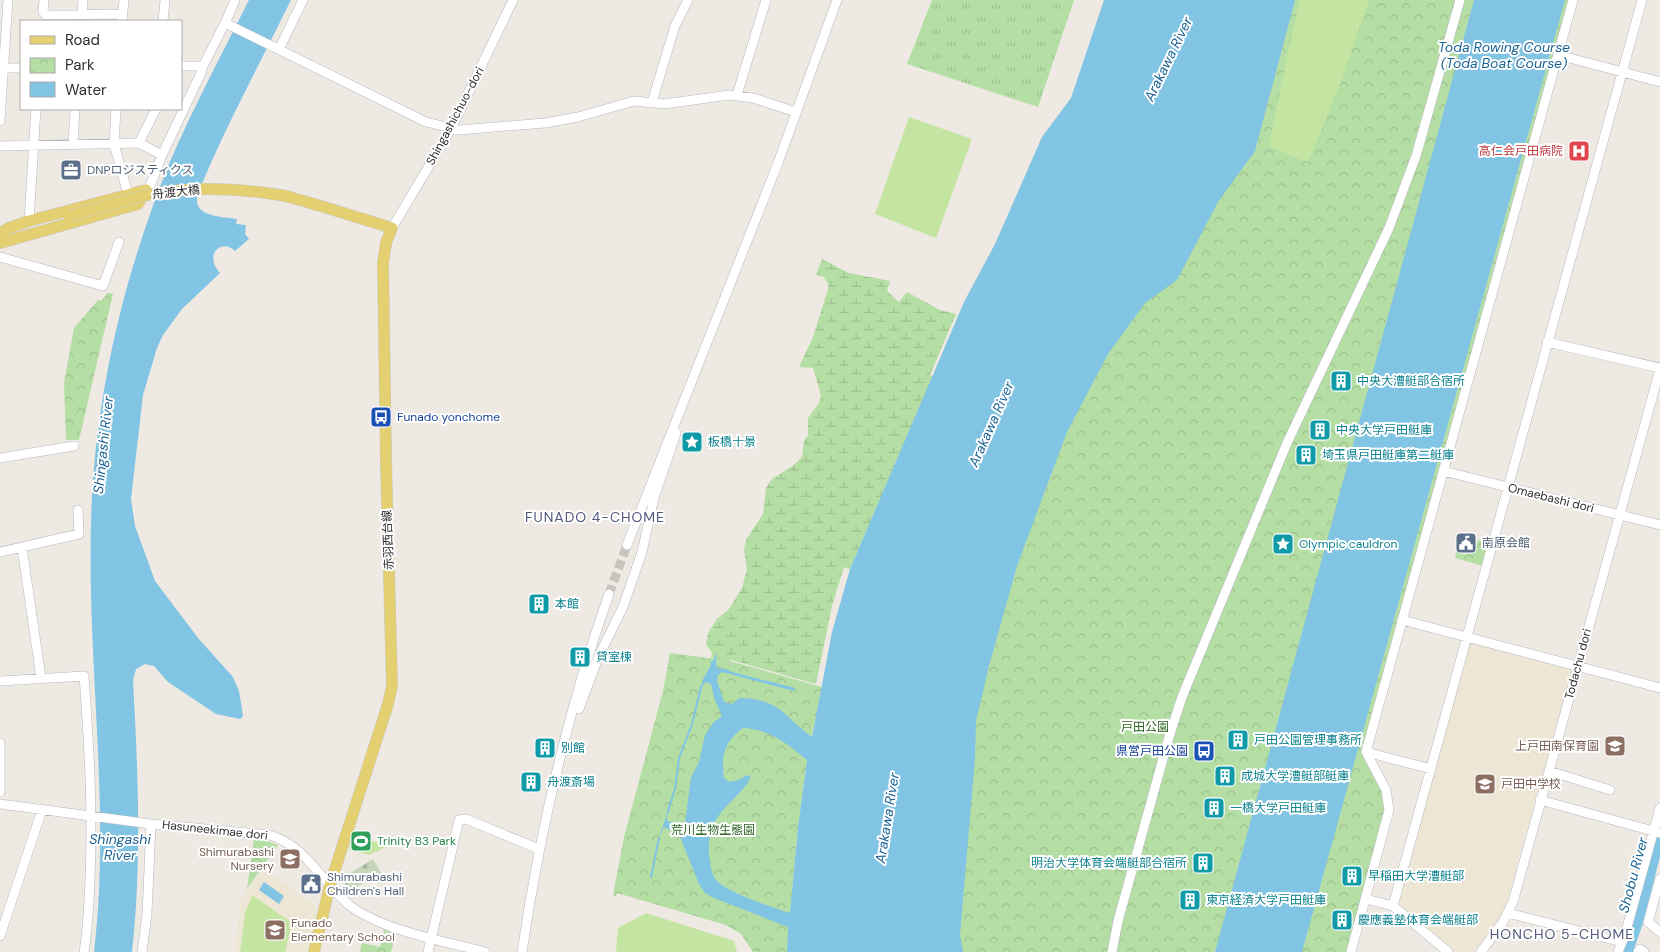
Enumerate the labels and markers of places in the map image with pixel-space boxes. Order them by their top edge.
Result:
hospital icon: 高仁会戸田病院 [1567,139,1591,163]
place label: 高仁会戸田病院 [1479,143,1563,159]
office icon: DNPロジスティクス [59,158,83,182]
place label: DNPロジスティクス [87,162,193,178]
building icon: 中央大漕艇部合宿所 [1329,369,1353,393]
place label: 中央大漕艇部合宿所 [1357,373,1465,389]
bus stop icon: Funado yonchome [369,405,393,429]
place label: Funado yonchome [397,409,500,425]
building icon: 中央大学戸田艇庫 [1308,418,1332,442]
place label: 中央大学戸田艇庫 [1336,422,1432,438]
place icon: 板橋十景 [680,430,704,454]
place label: 板橋十景 [708,434,756,450]
building icon: 埼玉県戸田艇庫第二艇庫 [1294,443,1318,467]
place label: 埼玉県戸田艇庫第二艇庫 [1322,447,1454,463]
public building icon: 南原会館 [1454,531,1478,555]
place icon: Olympic cauldron [1271,532,1295,556]
place label: 南原会館 [1482,535,1530,551]
place label: Olympic cauldron [1299,536,1398,552]
building icon: 本館 [527,592,551,616]
place label: 本館 [555,596,579,612]
building icon: 貸室棟 [568,645,592,669]
place label: 貸室棟 [596,649,632,665]
building icon: 戸田公園管理事務所 [1226,728,1250,752]
place label: 戸田公園管理事務所 [1254,732,1362,748]
school or university icon: 上戸田南保育園 [1603,734,1627,758]
building icon: 別館 [533,736,557,760]
place label: 上戸田南保育園 [1515,738,1599,754]
bus stop icon: 県営戸田公園 [1192,739,1216,763]
place label: 別館 [561,740,585,756]
place label: 県営戸田公園 [1116,743,1188,759]
building icon: 成城大学漕艇部艇庫 [1213,764,1237,788]
place label: 成城大学漕艇部艇庫 [1241,768,1349,784]
building icon: 舟渡斎場 [519,770,543,794]
school or university icon: 戸田中学校 [1473,772,1497,796]
place label: 舟渡斎場 [547,774,595,790]
place label: 戸田中学校 [1501,776,1561,792]
building icon: 一橋大学戸田艇庫 [1202,796,1226,820]
place label: 一橋大学戸田艇庫 [1230,800,1326,816]
sports icon: Trinity B3 Park [349,829,373,853]
place label: Trinity B3 Park [377,833,456,849]
place label: Shimurabashi Nursery [199,844,274,874]
school or university icon: Shimurabashi Nursery [278,847,302,871]
building icon: 明治大学体育会端艇部合宿所 [1191,851,1215,875]
place label: 明治大学体育会端艇部合宿所 [1031,855,1187,871]
building icon: 早稲田大学漕艇部 [1340,864,1364,888]
place label: 早稲田大学漕艇部 [1368,868,1464,884]
place label: Shimurabashi Children's Hall [327,869,404,899]
public building icon: Shimurabashi Children's Hall [299,872,323,896]
building icon: 東京経済大学戸田艇庫 [1178,888,1202,912]
place label: 東京経済大学戸田艇庫 [1206,892,1326,908]
building icon: 慶應義塾体育会端艇部 [1330,908,1354,932]
place label: 慶應義塾体育会端艇部 [1358,912,1478,928]
place label: Funado Elementary School [291,915,395,945]
school or university icon: Funado Elementary School [263,918,287,942]

